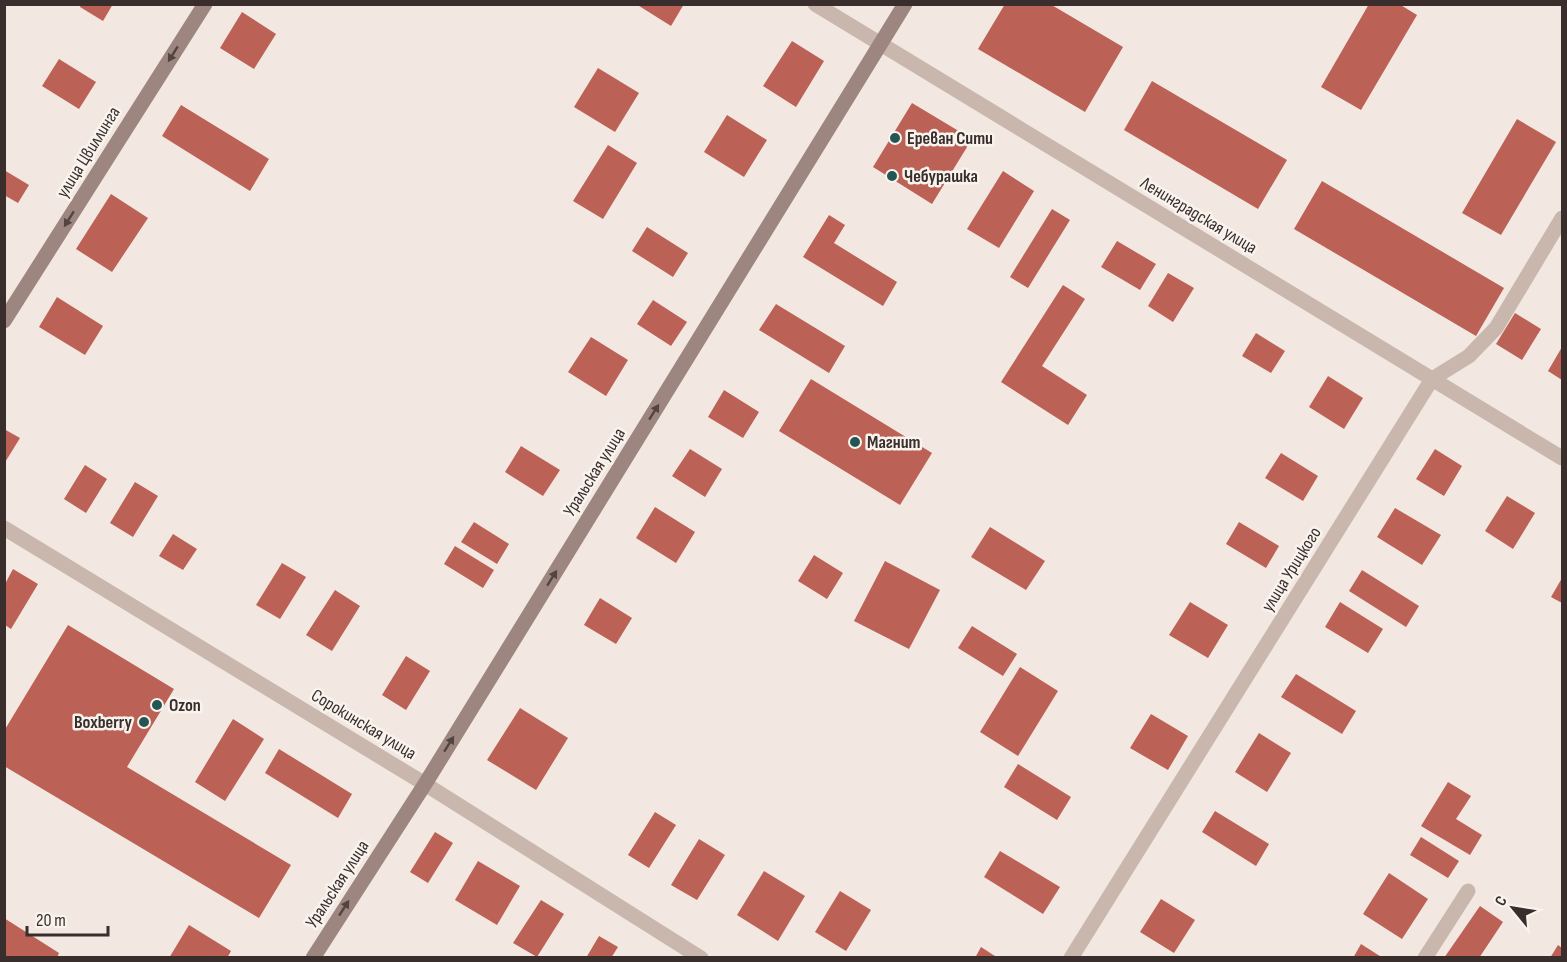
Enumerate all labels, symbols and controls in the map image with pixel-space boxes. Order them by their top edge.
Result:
one-way arrow [168,46,179,62]
street label: улица Цвиллинга [52,103,125,202]
place label: Ереван Сити [907,128,993,149]
marker: Ереван Сити [888,131,902,145]
place label: Чебурашка [904,166,978,187]
marker: Чебурашка [885,169,899,183]
street label: Ленинградская улица [1136,172,1261,258]
one-way arrow [64,211,75,227]
one-way arrow [649,404,660,420]
street label: Уральская улица [559,424,630,520]
place label: Магнит [867,432,921,453]
marker: Магнит [848,435,862,449]
street label: улица Урицкого [1257,523,1326,615]
one-way arrow [546,570,557,586]
street label: Сорокинская улица [307,685,420,764]
place label: Ozon [169,695,201,716]
marker: Ozon [150,698,164,712]
place label: Boxberry [74,712,133,733]
marker: Boxberry [137,715,151,729]
one-way arrow [444,736,455,752]
street label: Уральская улица [301,836,374,932]
north arrow [1483,878,1543,938]
text: С [1491,893,1512,910]
scale bar [27,899,108,937]
one-way arrow [339,900,350,917]
text: 20 m [36,910,66,931]

